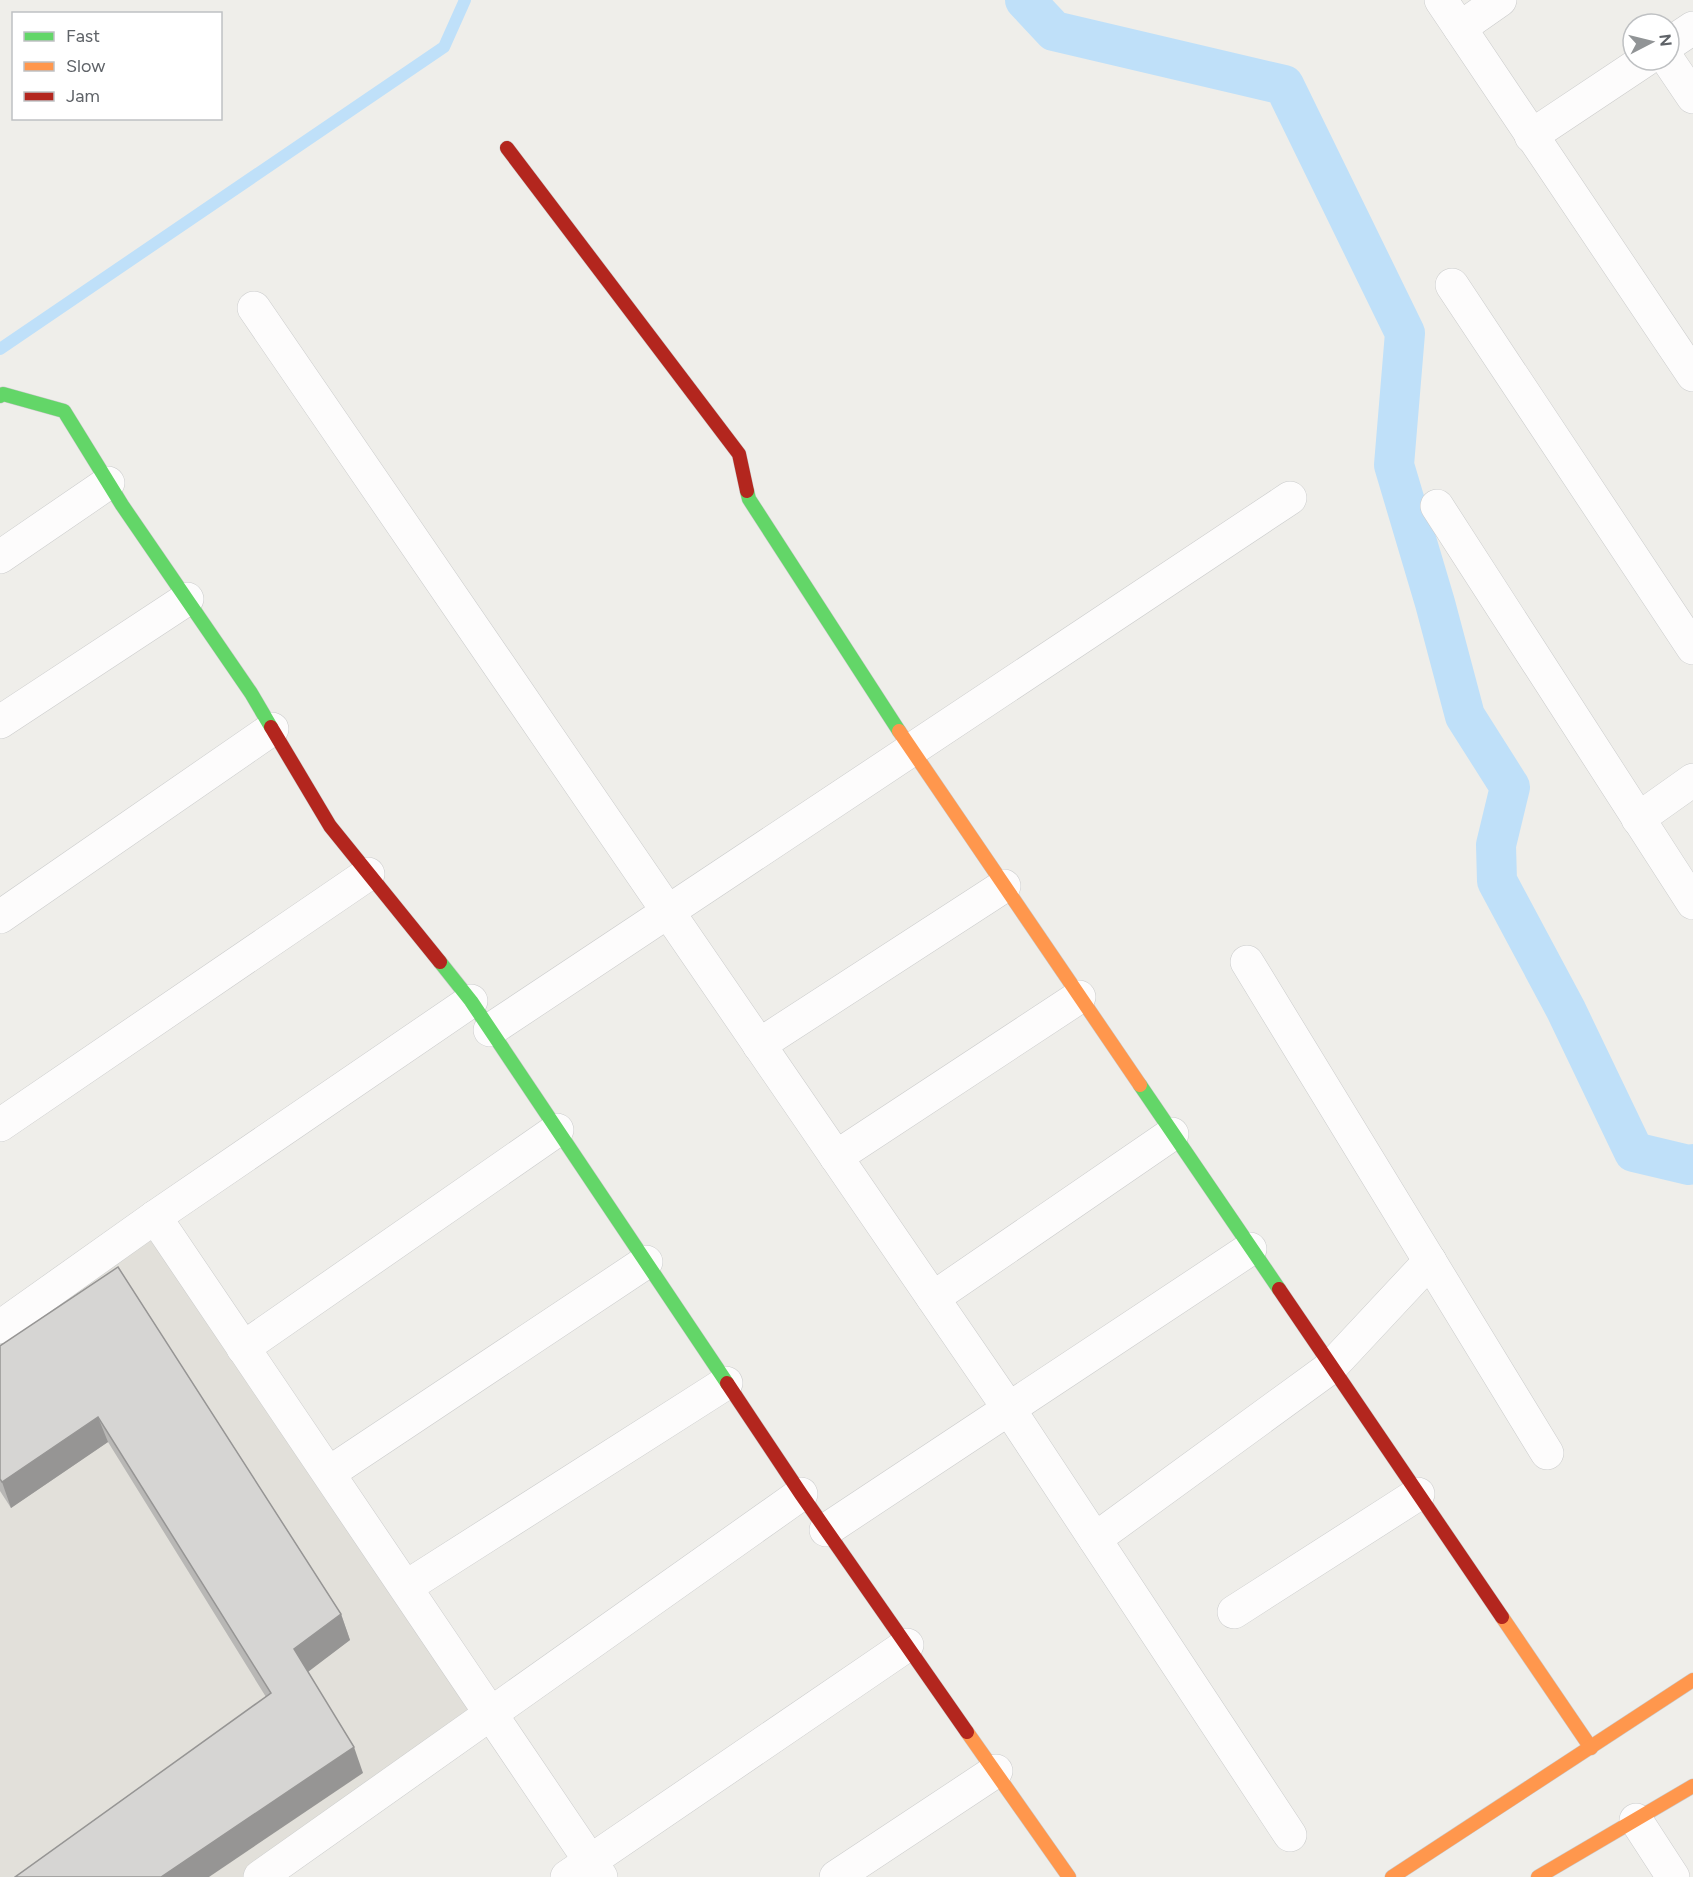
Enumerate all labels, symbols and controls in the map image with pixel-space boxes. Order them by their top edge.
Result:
legend [12,12,222,120]
north arrow [1621,12,1681,72]
text: Fast [66,25,100,47]
text: N [1655,33,1676,48]
text: Slow [66,55,105,77]
text: Jam [66,85,100,107]

